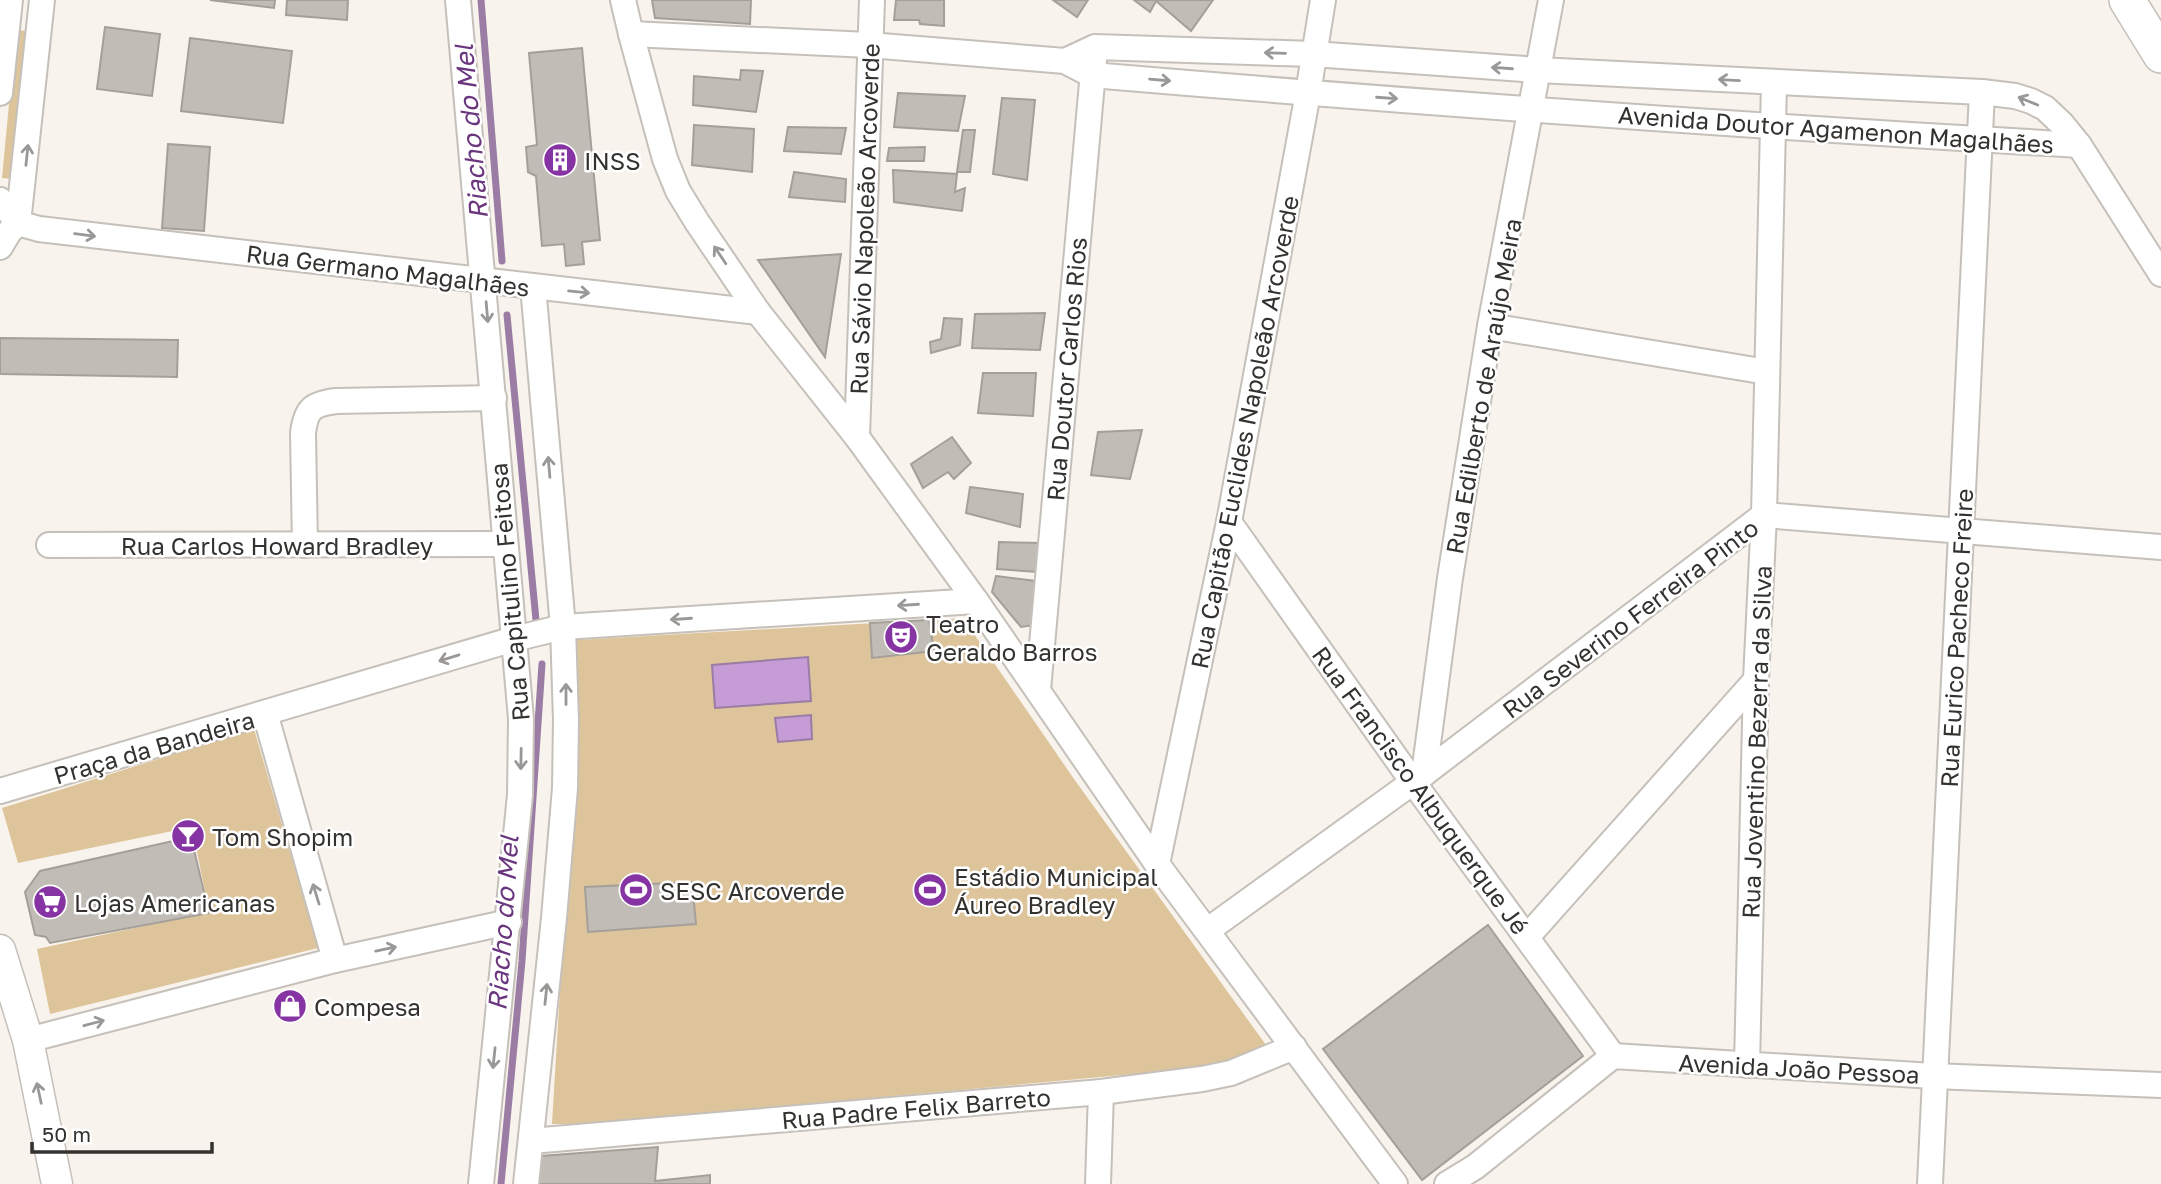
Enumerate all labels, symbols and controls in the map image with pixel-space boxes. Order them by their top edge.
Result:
water label: Riacho do Mel [448,42,494,221]
street label: Rua Sávio Napoleão Arcoverde [843,43,885,395]
one-way arrow [1263,46,1286,59]
one-way arrow [1491,61,1513,74]
one-way arrow [1148,74,1171,87]
one-way arrow [1717,74,1740,87]
one-way arrow [1375,92,1398,105]
one-way arrow [2018,94,2040,107]
street label: Avenida Doutor Agamenon Magalhães [1617,99,2055,159]
building icon: INSS [541,141,579,179]
one-way arrow [21,144,34,167]
place label: INSS [584,146,641,175]
street label: Rua Capitão Euclides Napoleão Arcoverde [1184,193,1304,671]
street label: Rua Edilberto de Araújo Meira [1439,216,1527,556]
one-way arrow [73,228,96,241]
street label: Rua Doutor Carlos Rios [1040,236,1092,502]
street label: Rua Germano Magalhães [245,238,531,302]
one-way arrow [713,246,727,266]
one-way arrow [567,285,590,298]
one-way arrow [481,300,494,323]
one-way arrow [542,457,555,479]
street label: Rua Capitulino Feitosa [483,462,535,722]
street label: Rua Eurico Pacheco Freire [1934,488,1978,788]
street label: Rua Severino Ferreira Pinto [1496,512,1764,724]
street label: Rua Carlos Howard Bradley [121,531,433,560]
street label: Rua Joventino Bezerra da Silva [1735,565,1777,919]
one-way arrow [897,599,920,612]
place label: Teatro Geraldo Barros [926,609,1097,666]
one-way arrow [670,613,693,626]
theatre icon: Teatro Geraldo Barros [882,618,920,656]
street label: Rua Francisco Albuquerque Jé [1307,640,1535,940]
one-way arrow [438,653,460,666]
one-way arrow [559,683,573,706]
street label: Praça da Bandeira [50,704,258,790]
one-way arrow [514,747,528,770]
bar icon: Tom Shopim [169,817,207,855]
place label: Tom Shopim [212,822,353,851]
water label: Riacho do Mel [481,833,525,1012]
place label: Estádio Municipal Áureo Bradley [954,862,1158,919]
sports icon: SESC Arcoverde [617,871,655,909]
sports icon: Estádio Municipal Áureo Bradley [911,871,949,909]
place label: SESC Arcoverde [660,876,845,905]
supermarket icon: Lojas Americanas [31,883,69,921]
one-way arrow [308,884,321,906]
place label: Lojas Americanas [74,888,275,917]
one-way arrow [374,941,397,955]
one-way arrow [540,983,553,1006]
shop icon: Compesa [271,987,309,1025]
place label: Compesa [314,992,421,1021]
one-way arrow [82,1016,105,1029]
one-way arrow [487,1046,500,1069]
street label: Avenida João Pessoa [1678,1047,1920,1089]
one-way arrow [31,1082,45,1105]
street label: Rua Padre Felix Barreto [780,1082,1052,1134]
scale bar [32,1110,212,1154]
text: 50 m [42,1121,91,1147]

